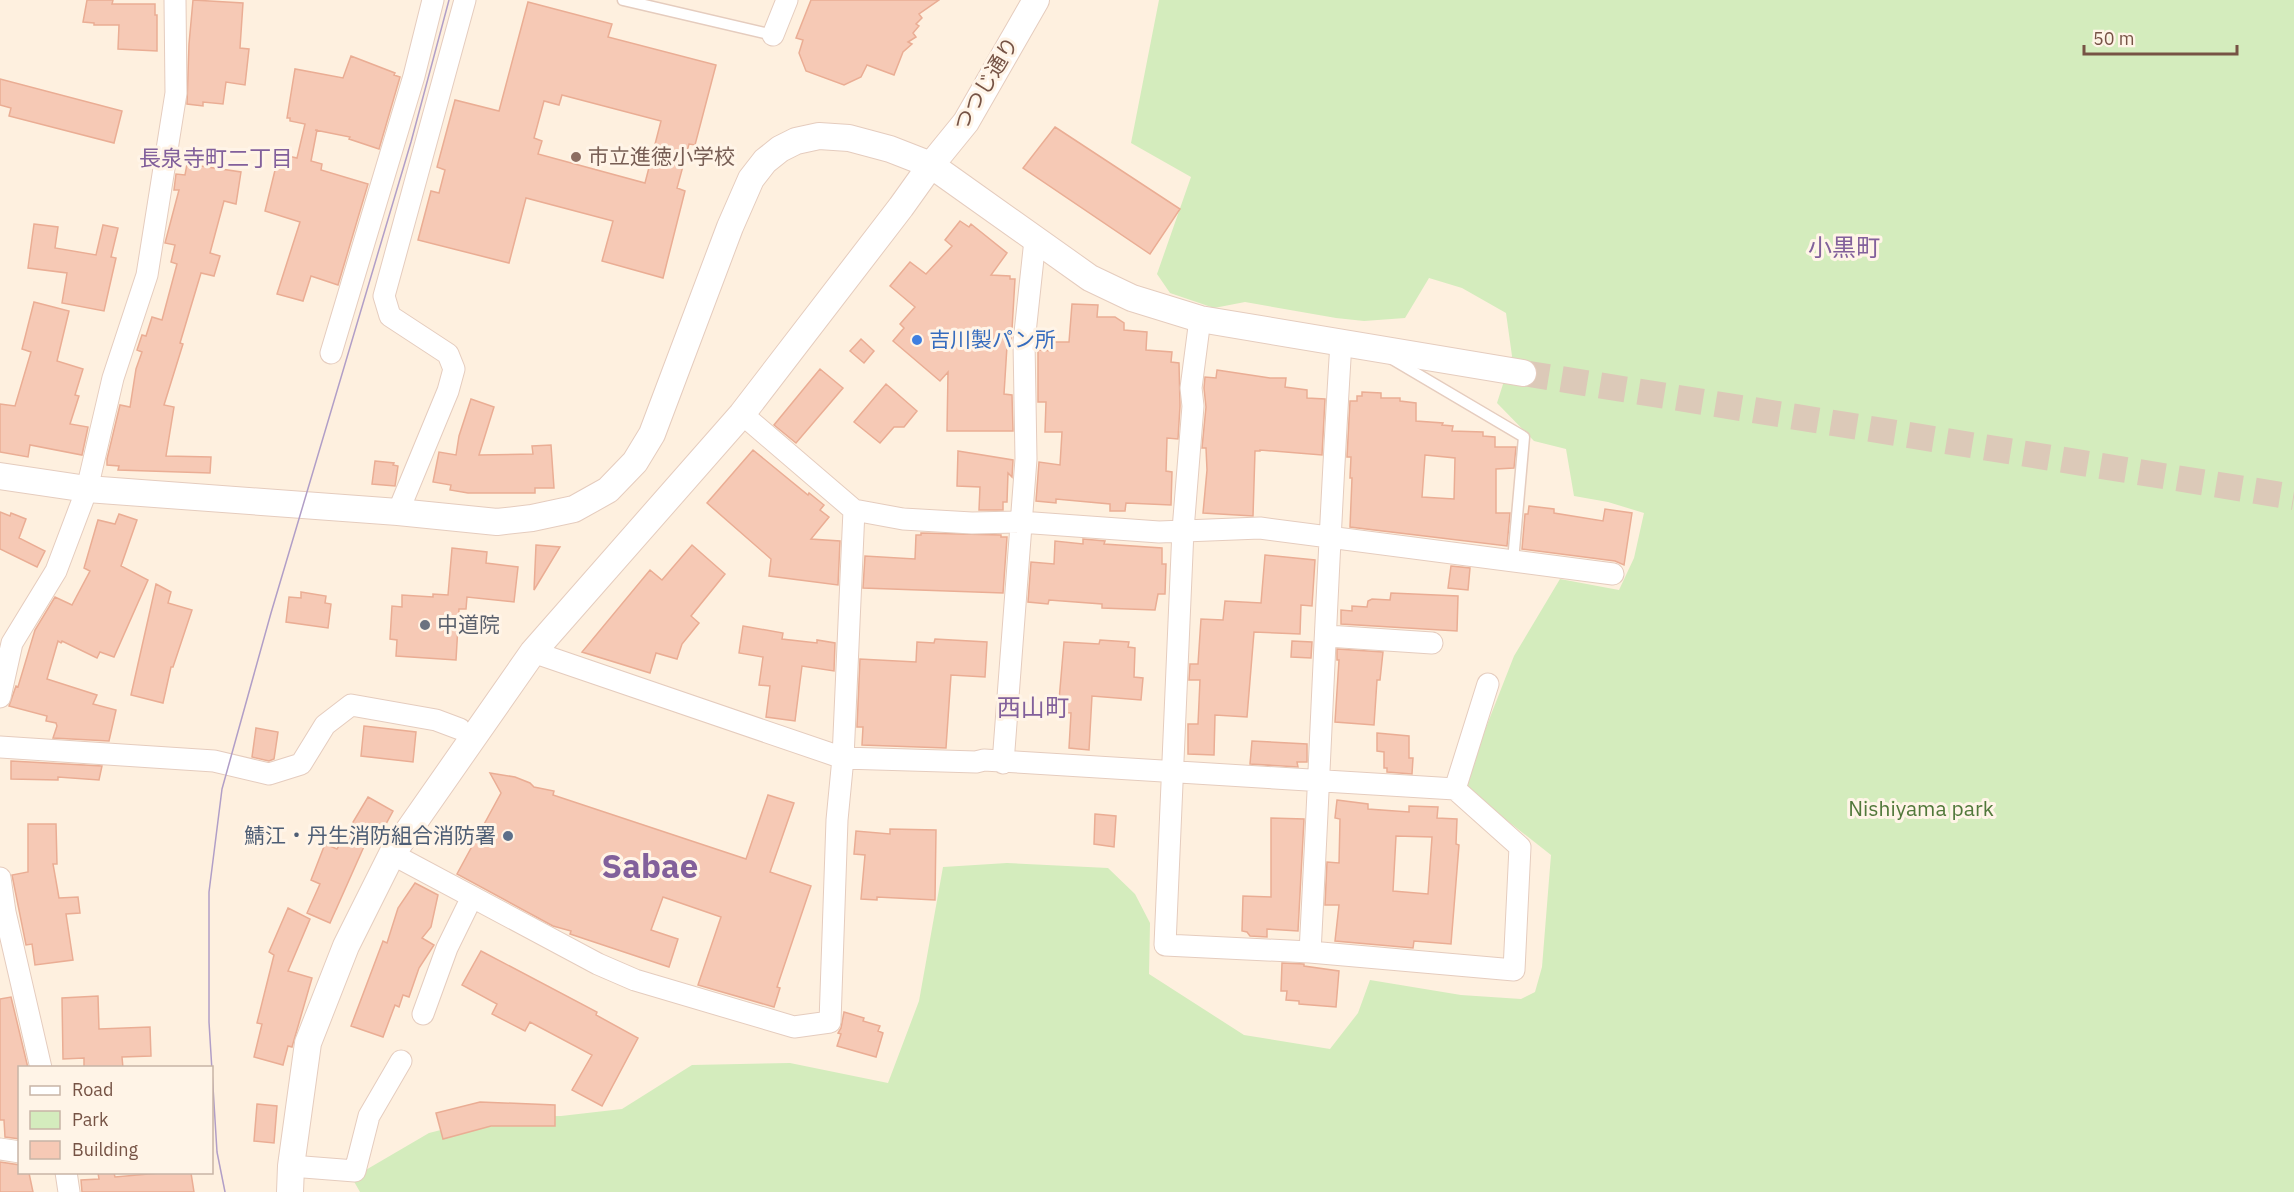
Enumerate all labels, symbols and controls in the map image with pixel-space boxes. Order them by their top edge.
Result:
scale bar [2084,18,2237,56]
text: 50 m [2093,27,2135,50]
street label: つつじ通り [946,31,1024,136]
place label: 市立進徳小学校 [588,142,735,170]
district label: 長泉寺町二丁目 [139,143,293,172]
marker: 市立進徳小学校 [569,150,583,164]
district label: 小黒町 [1808,231,1880,263]
place label: 吉川製パン所 [929,325,1056,353]
marker: 吉川製パン所 [910,333,924,347]
place label: 中道院 [437,610,500,638]
marker: 中道院 [418,618,432,632]
district label: 西山町 [997,691,1069,723]
park label: Nishiyama park [1848,794,1994,822]
place label: 鯖江・丹生消防組合消防署 [244,821,496,849]
marker: 鯖江・丹生消防組合消防署 [501,829,515,843]
district label: Sabae [602,844,698,887]
legend [18,1066,213,1174]
text: Road [72,1078,113,1101]
text: Park [72,1108,109,1131]
text: Building [72,1138,139,1161]

